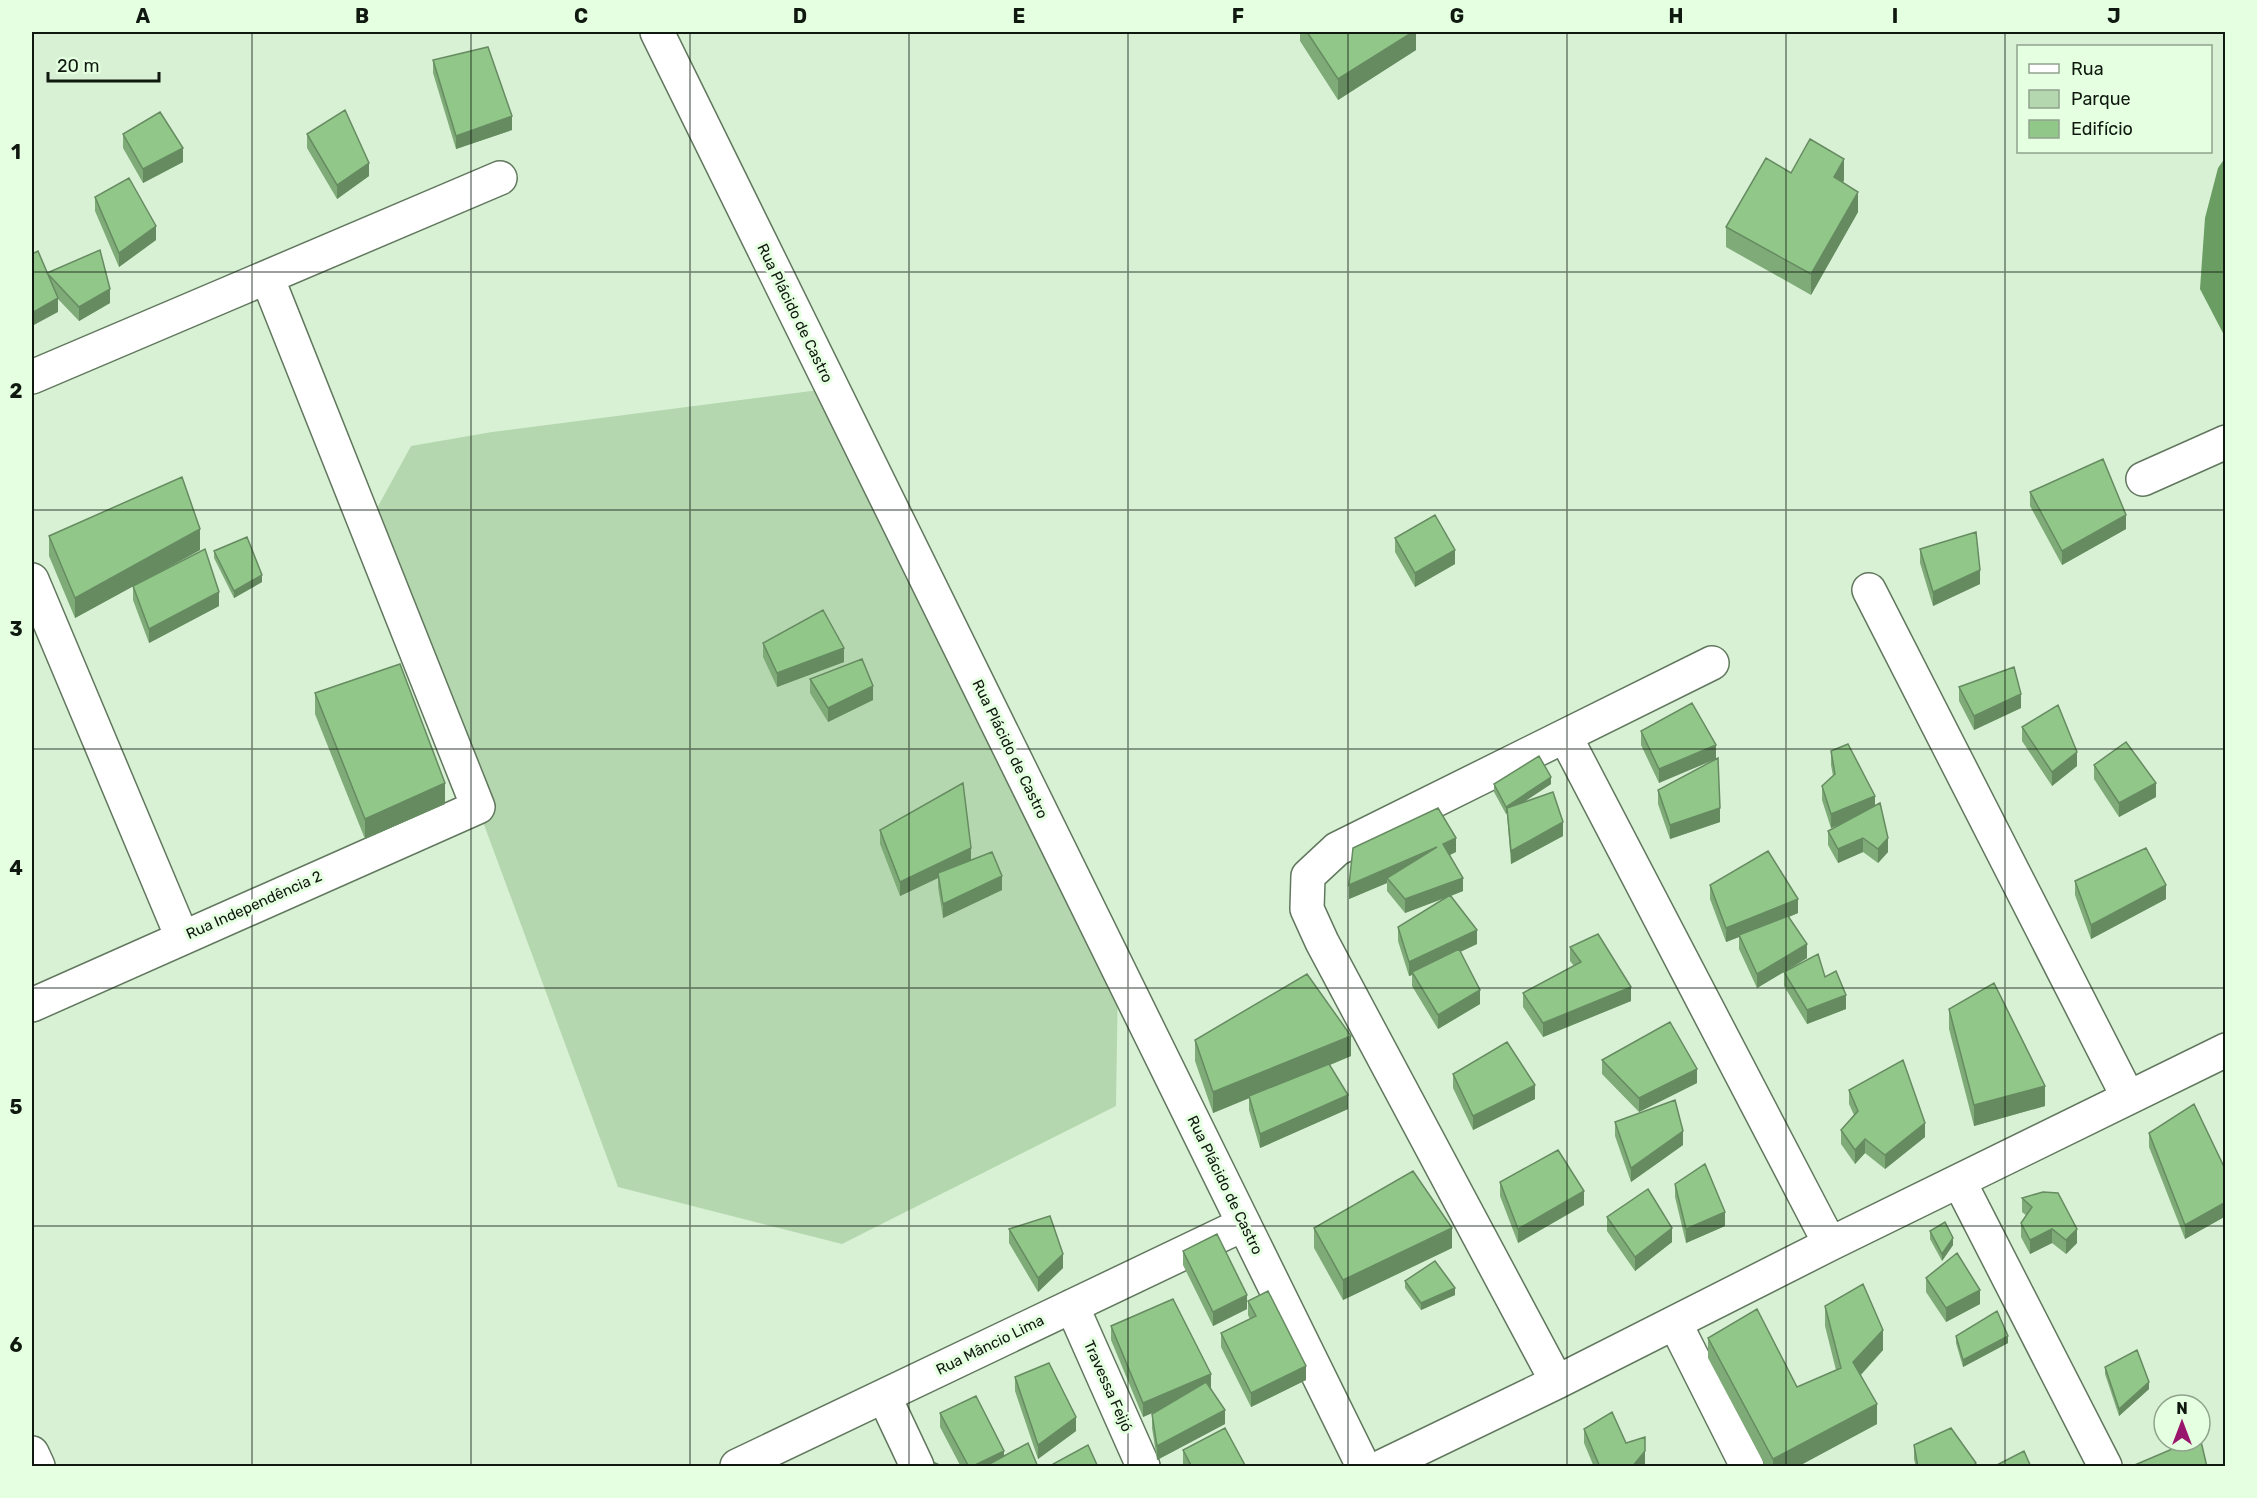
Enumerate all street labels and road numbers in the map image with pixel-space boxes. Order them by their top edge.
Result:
street label: Rua Plácido de Castro [753,241,837,385]
street label: Rua Plácido de Castro [968,677,1052,821]
street label: Rua Independência 2 [183,867,325,943]
street label: Rua Plácido de Castro [1183,1113,1267,1257]
street label: Rua Mâncio Lima [933,1311,1047,1379]
street label: Travessa Feijó [1080,1338,1136,1434]

